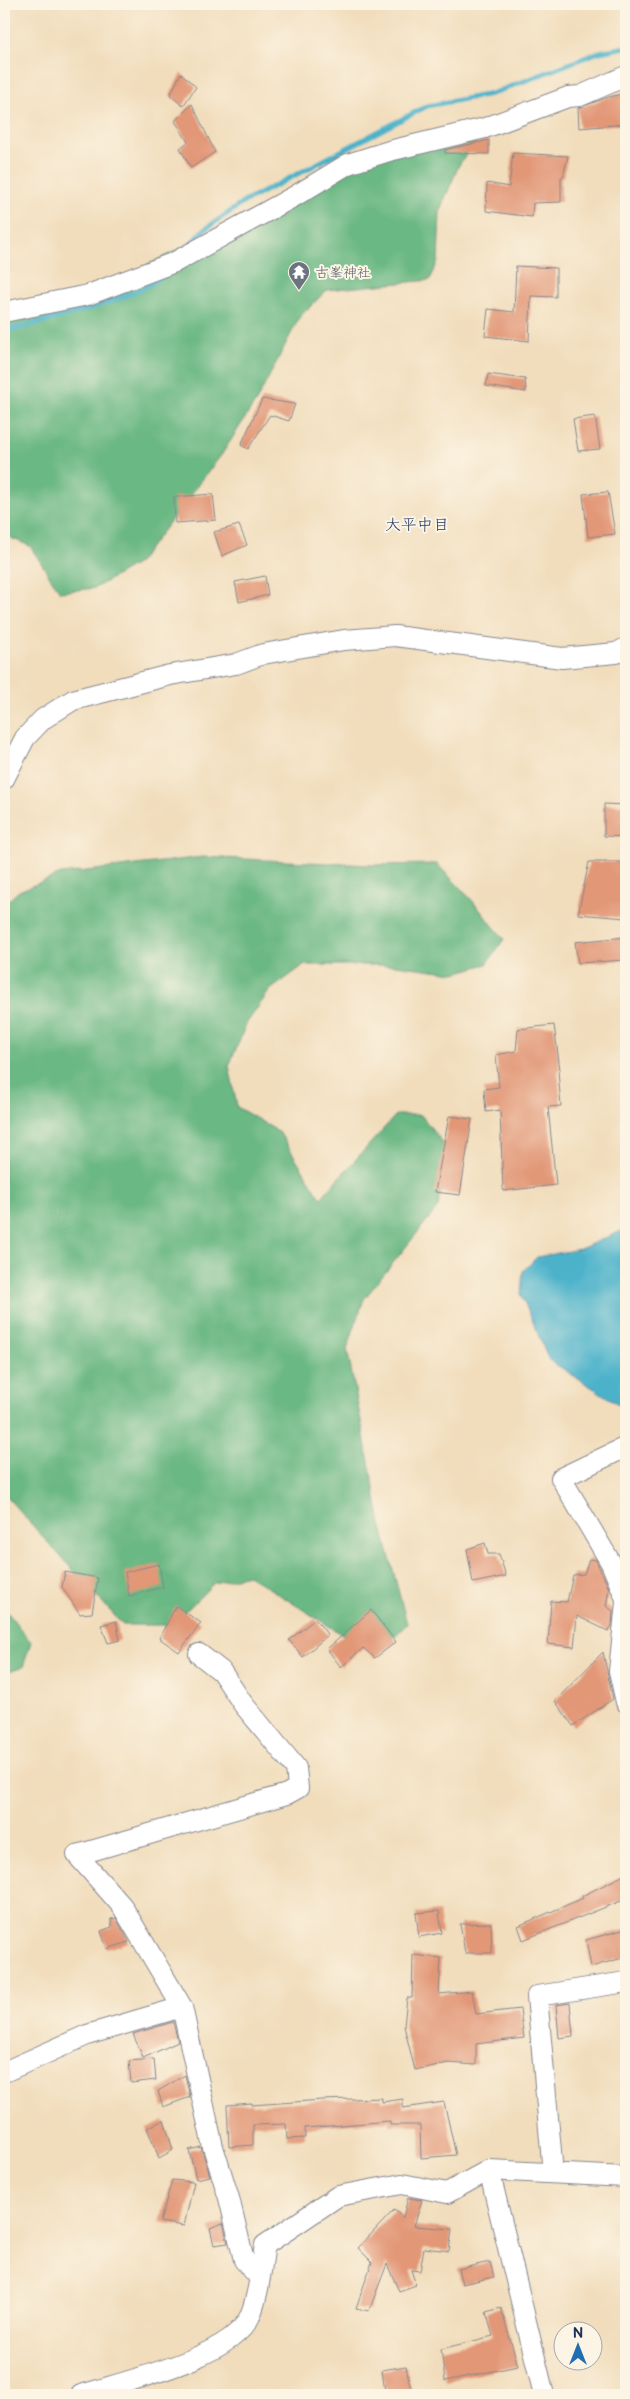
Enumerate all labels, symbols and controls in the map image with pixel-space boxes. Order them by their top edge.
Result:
temple icon: 古峯神社 [287,260,311,291]
place label: 古峯神社 [315,264,371,281]
district label: 大平中目 [385,516,449,535]
north arrow [552,2322,602,2372]
text: N [573,2325,583,2342]

